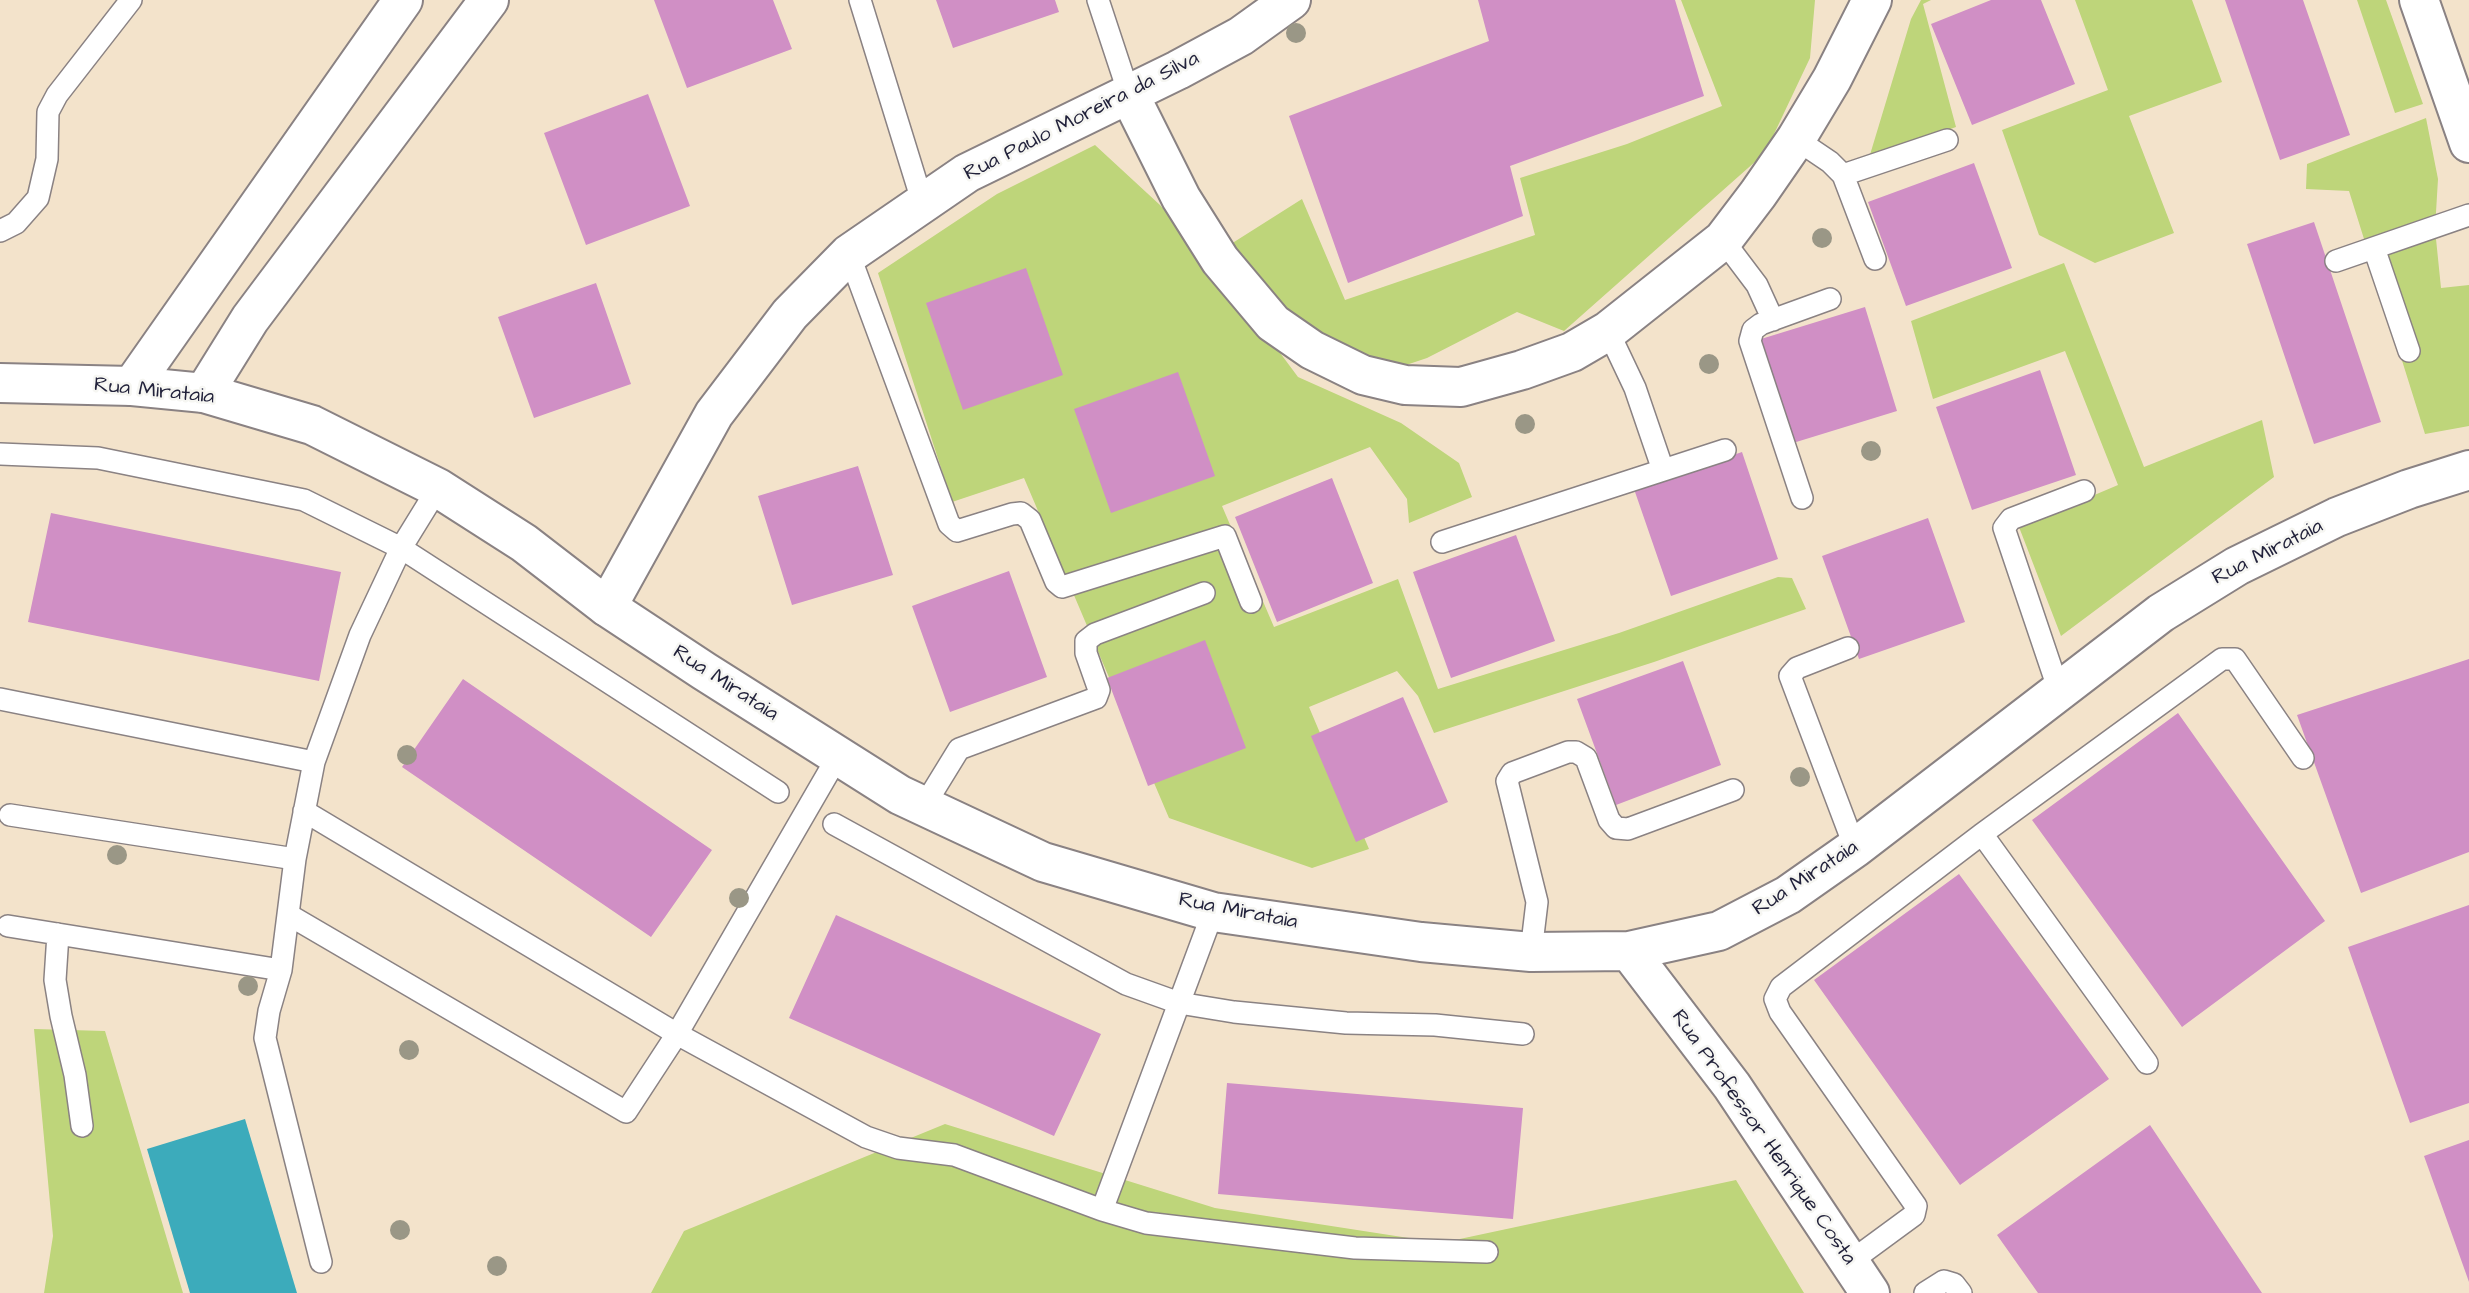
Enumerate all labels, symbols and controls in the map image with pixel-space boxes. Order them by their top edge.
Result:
street label: Rua Paulo Moreira da Silva [960,47,1204,187]
street label: Rua Mirataia [93,373,215,411]
street label: Rua Mirataia [2209,514,2327,592]
street label: Rua Mirataia [668,641,782,727]
street label: Rua Mirataia [1749,836,1863,922]
street label: Rua Mirataia [1176,888,1300,936]
street label: Rua Professor Henrique Costa [1665,1006,1861,1270]

